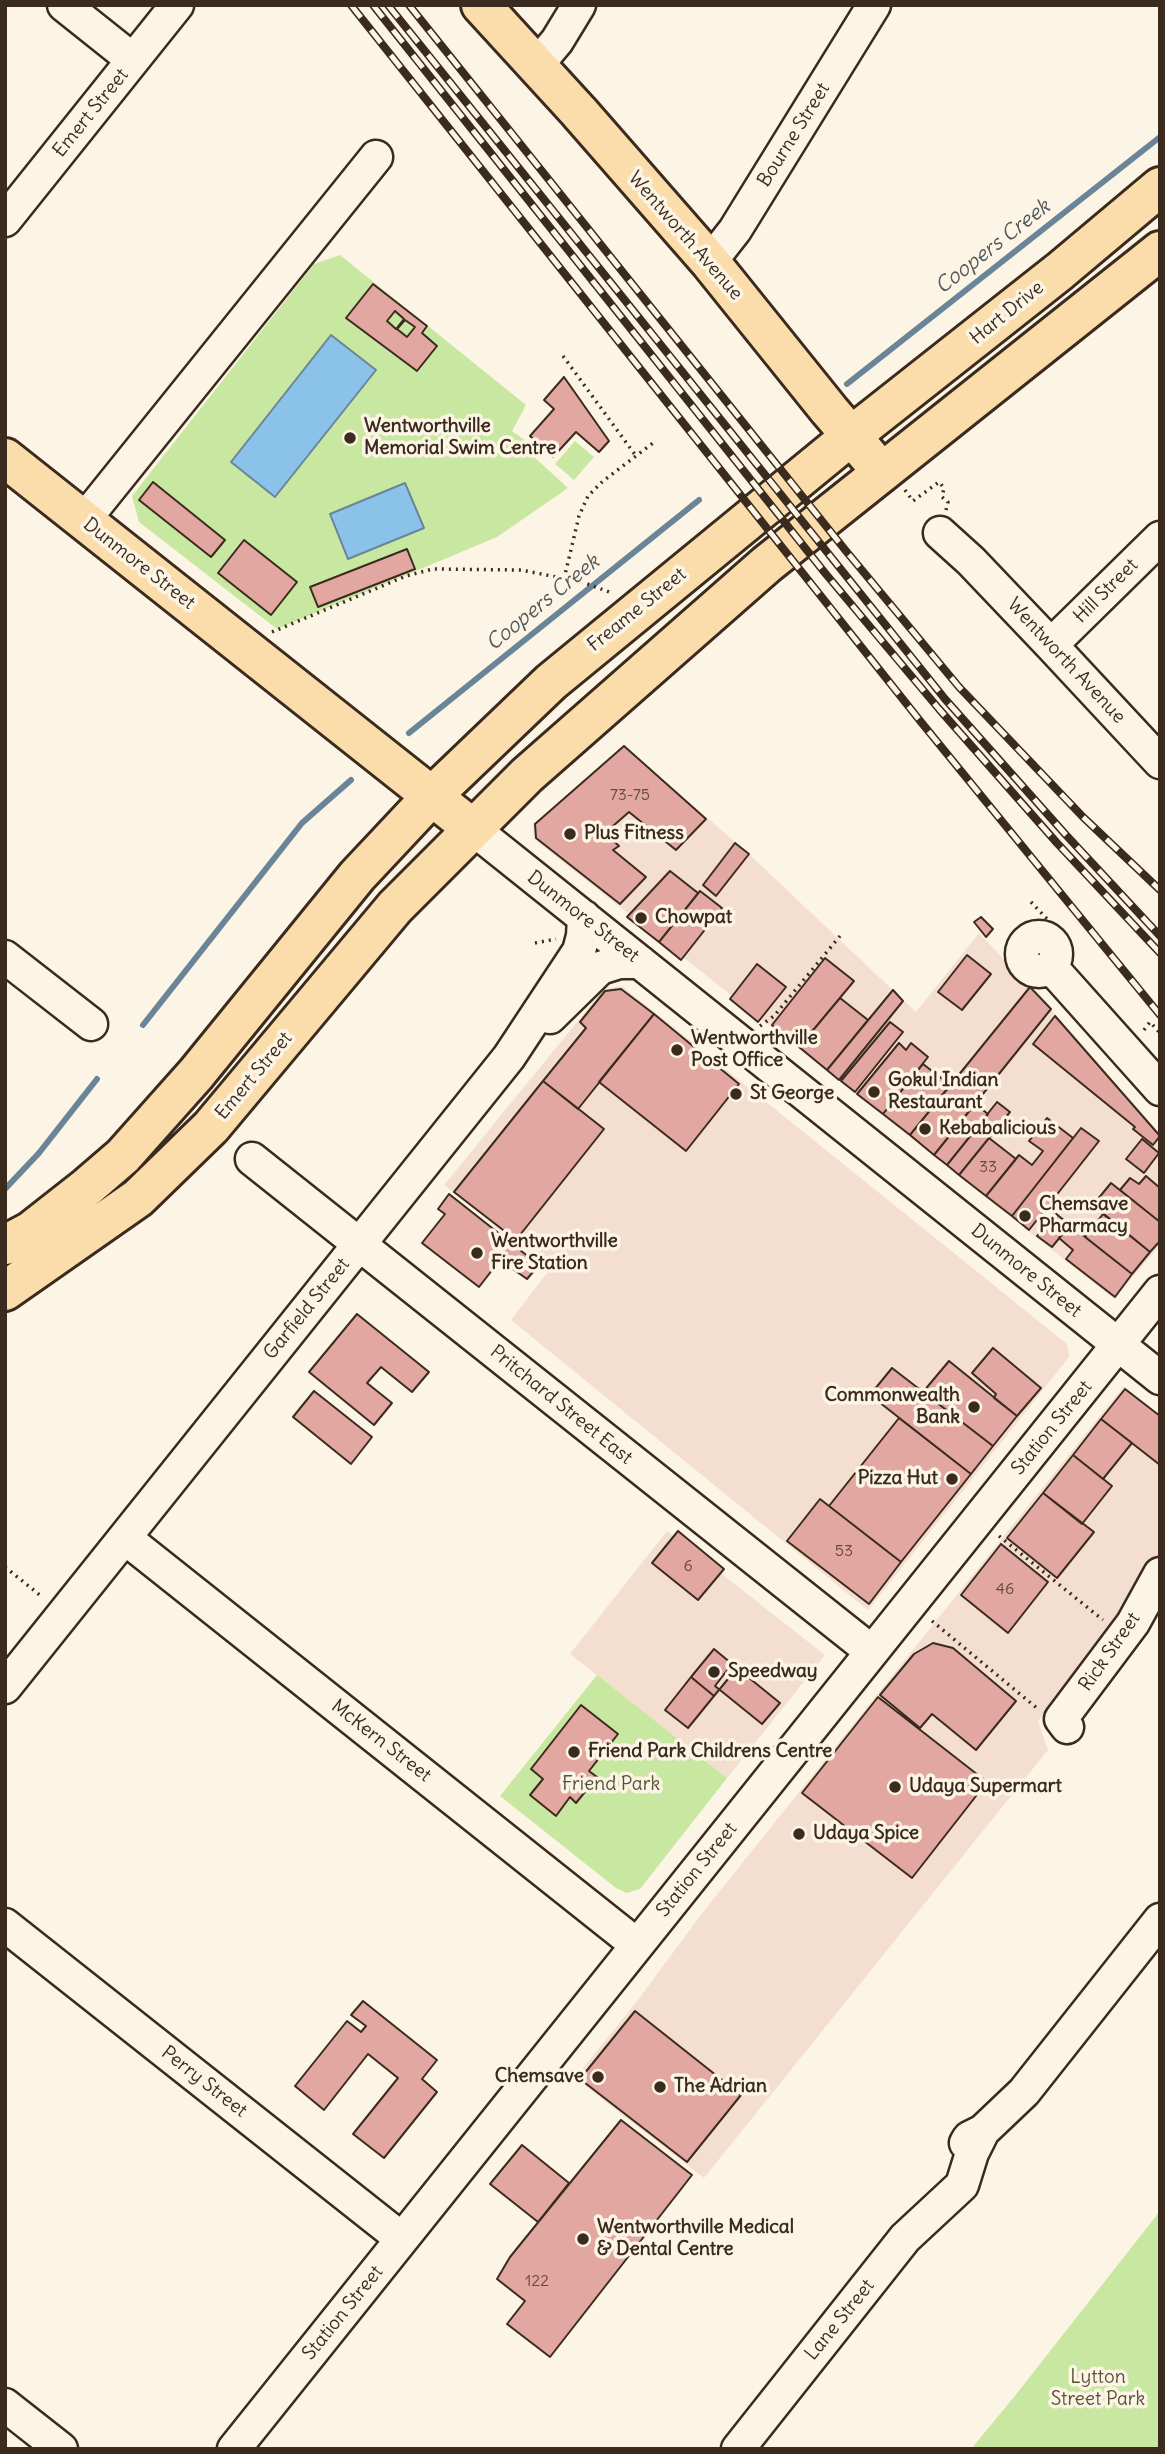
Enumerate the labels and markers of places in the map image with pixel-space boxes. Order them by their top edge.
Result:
place label: Wentworthville Memorial Swim Centre [364,416,556,460]
marker: Wentworthville Memorial Swim Centre [342,430,358,446]
place label: Plus Fitness [584,823,684,845]
marker: Plus Fitness [562,826,578,842]
place label: Chowpat [655,907,732,929]
marker: Chowpat [633,910,649,926]
place label: Wentworthville Post Office [691,1028,818,1072]
marker: Wentworthville Post Office [669,1042,685,1058]
place label: Gokul Indian Restaurant [888,1070,998,1114]
place label: St George [750,1083,834,1105]
marker: Gokul Indian Restaurant [866,1084,882,1100]
marker: St George [728,1086,744,1102]
place label: Kebabalicious [939,1118,1056,1140]
marker: Kebabalicious [917,1121,933,1137]
place label: Chemsave Pharmacy [1039,1194,1128,1238]
marker: Chemsave Pharmacy [1017,1208,1033,1224]
place label: Wentworthville Fire Station [491,1231,618,1275]
marker: Wentworthville Fire Station [469,1245,485,1261]
place label: Commonwealth Bank [824,1385,960,1429]
marker: Commonwealth Bank [966,1399,982,1415]
place label: Pizza Hut [858,1468,938,1490]
marker: Pizza Hut [944,1471,960,1487]
place label: Speedway [728,1661,818,1683]
marker: Speedway [706,1664,722,1680]
place label: Friend Park Childrens Centre [588,1741,832,1763]
marker: Friend Park Childrens Centre [566,1744,582,1760]
place label: Udaya Supermart [909,1776,1062,1798]
marker: Udaya Supermart [887,1779,903,1795]
place label: Udaya Spice [813,1823,919,1845]
marker: Udaya Spice [791,1826,807,1842]
place label: Chemsave [495,2066,584,2088]
marker: Chemsave [590,2069,606,2085]
place label: The Adrian [674,2076,767,2098]
marker: The Adrian [652,2079,668,2095]
place label: Wentworthville Medical & Dental Centre [597,2217,794,2261]
marker: Wentworthville Medical & Dental Centre [575,2231,591,2247]

